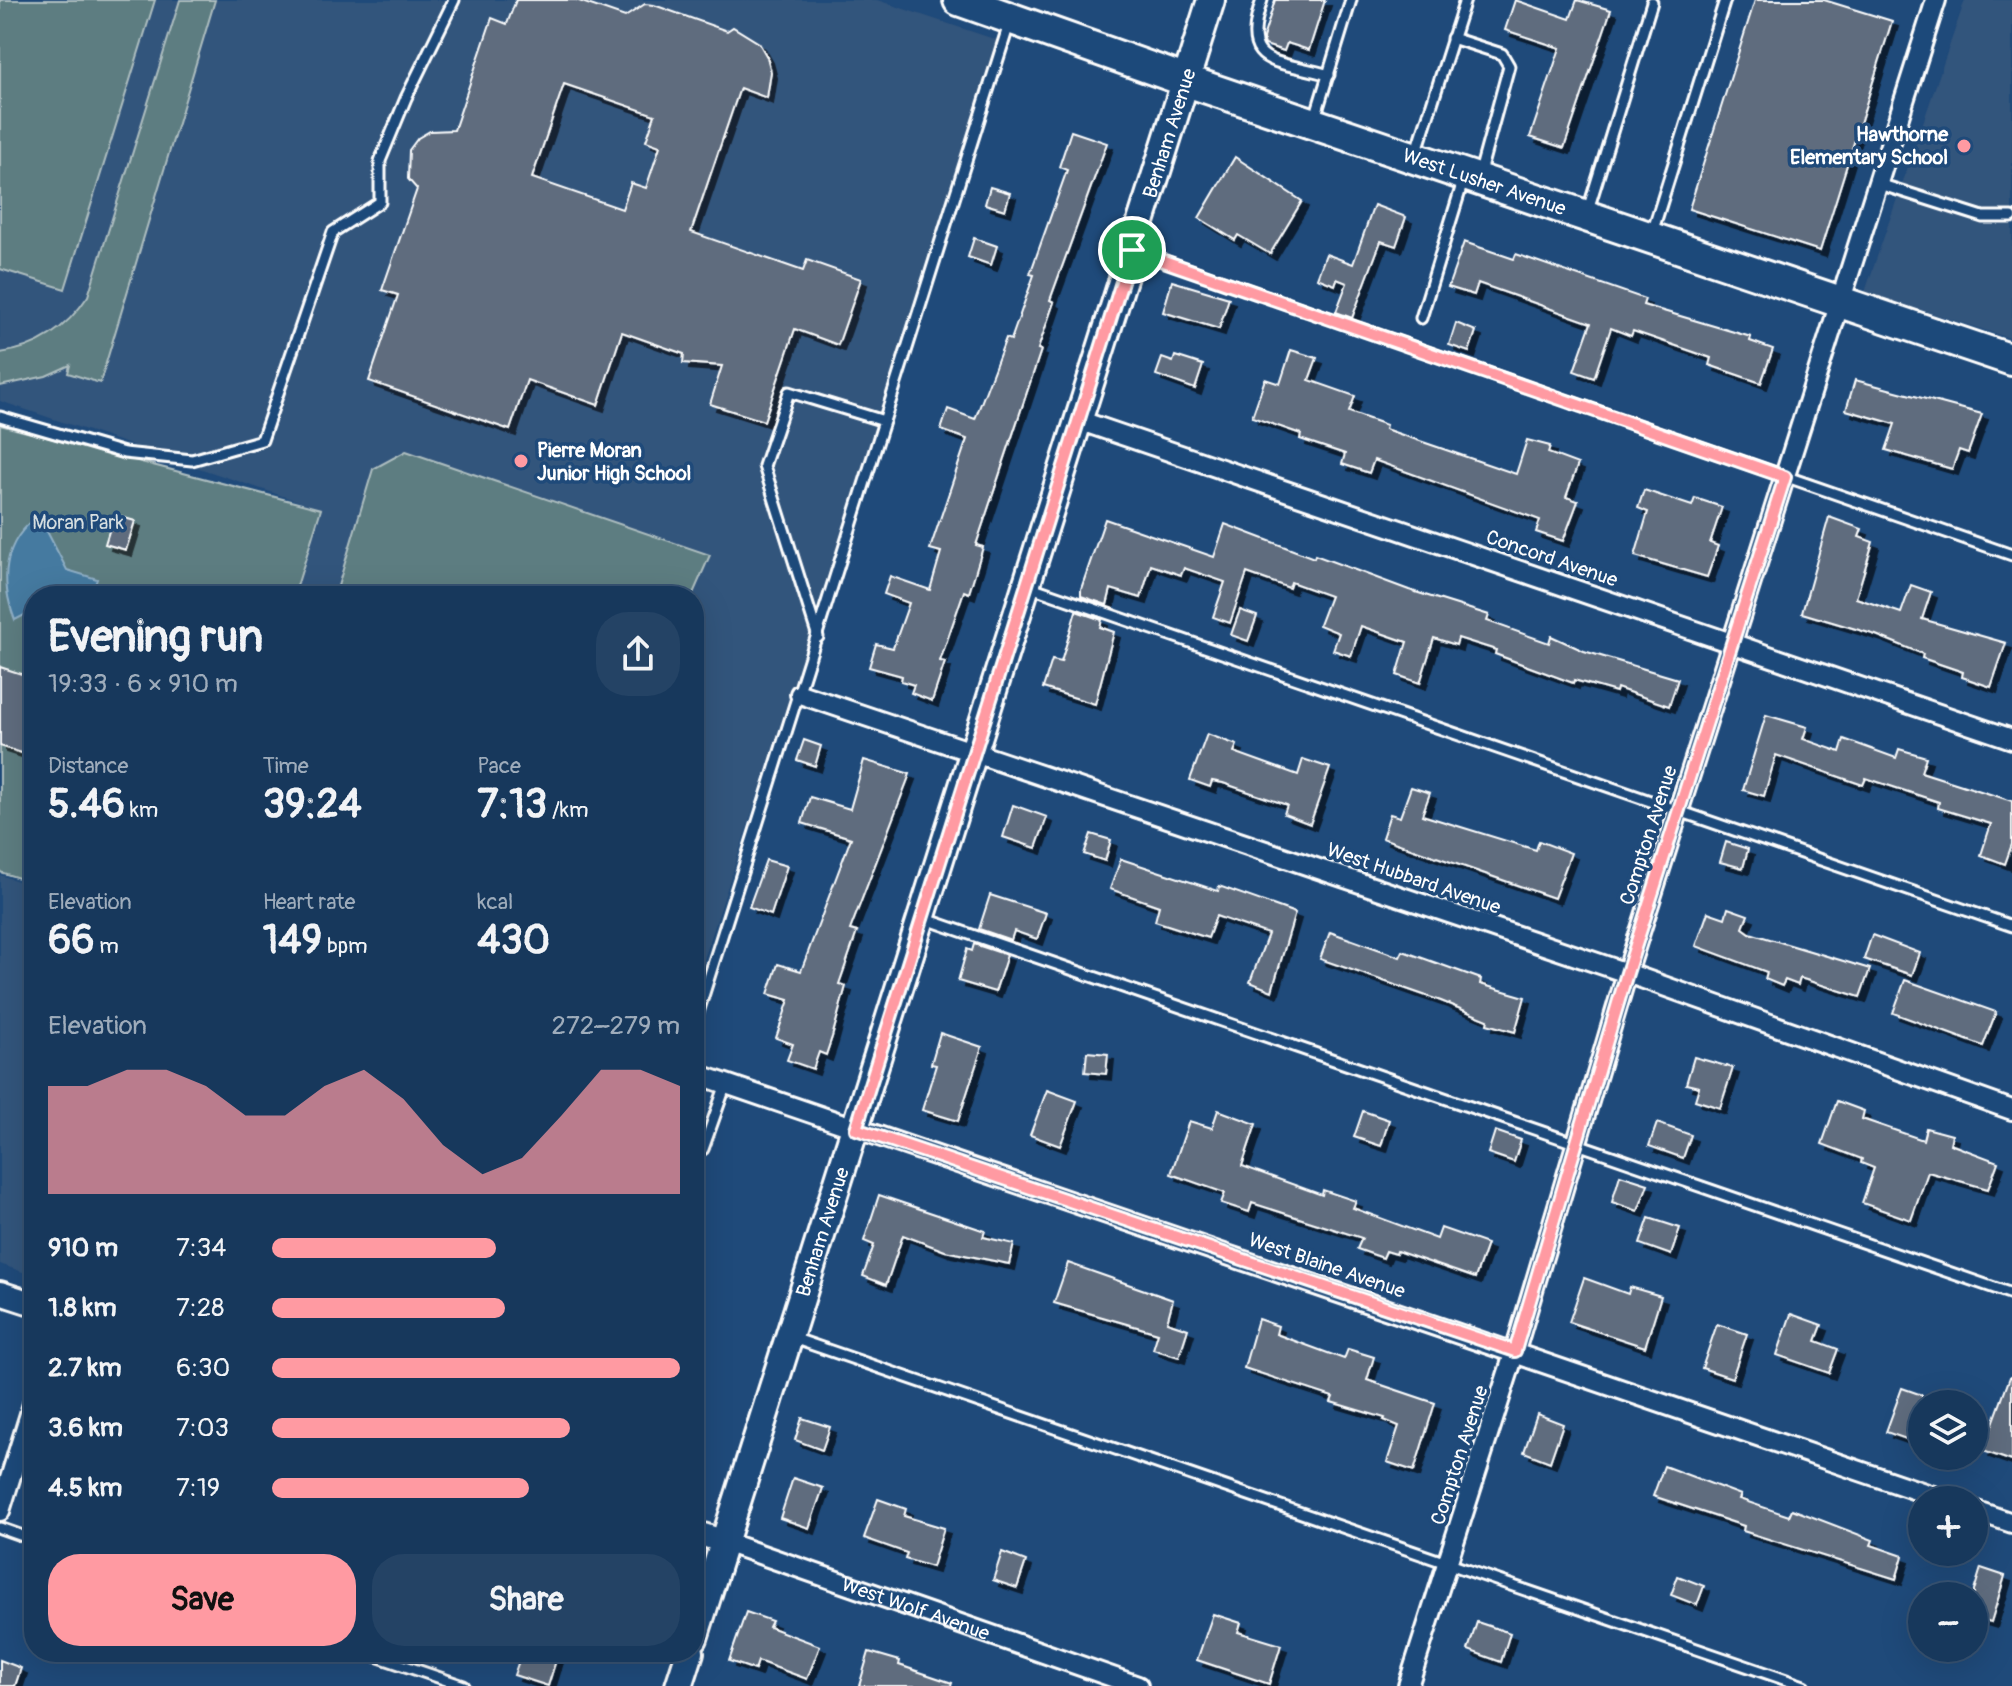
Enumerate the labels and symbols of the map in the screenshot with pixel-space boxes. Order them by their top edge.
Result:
street label: Benham Avenue [1137,65,1202,201]
place label: Hawthorne Elementary School [1790,122,1949,170]
marker: Hawthorne Elementary School [1955,137,1973,155]
street label: West Lusher Avenue [1399,143,1569,221]
pin [1098,216,1166,284]
place label: Pierre Moran Junior High School [537,438,691,486]
marker: Pierre Moran Junior High School [512,452,530,470]
park label: Moran Park [32,510,124,535]
street label: Concord Avenue [1483,524,1621,593]
street label: Compton Avenue [1614,762,1683,908]
street label: West Hubbard Avenue [1324,837,1504,920]
street label: Benham Avenue [791,1164,855,1300]
street label: West Blaine Avenue [1245,1227,1409,1304]
street label: Compton Avenue [1425,1382,1494,1528]
street label: West Wolf Avenue [838,1572,993,1646]

